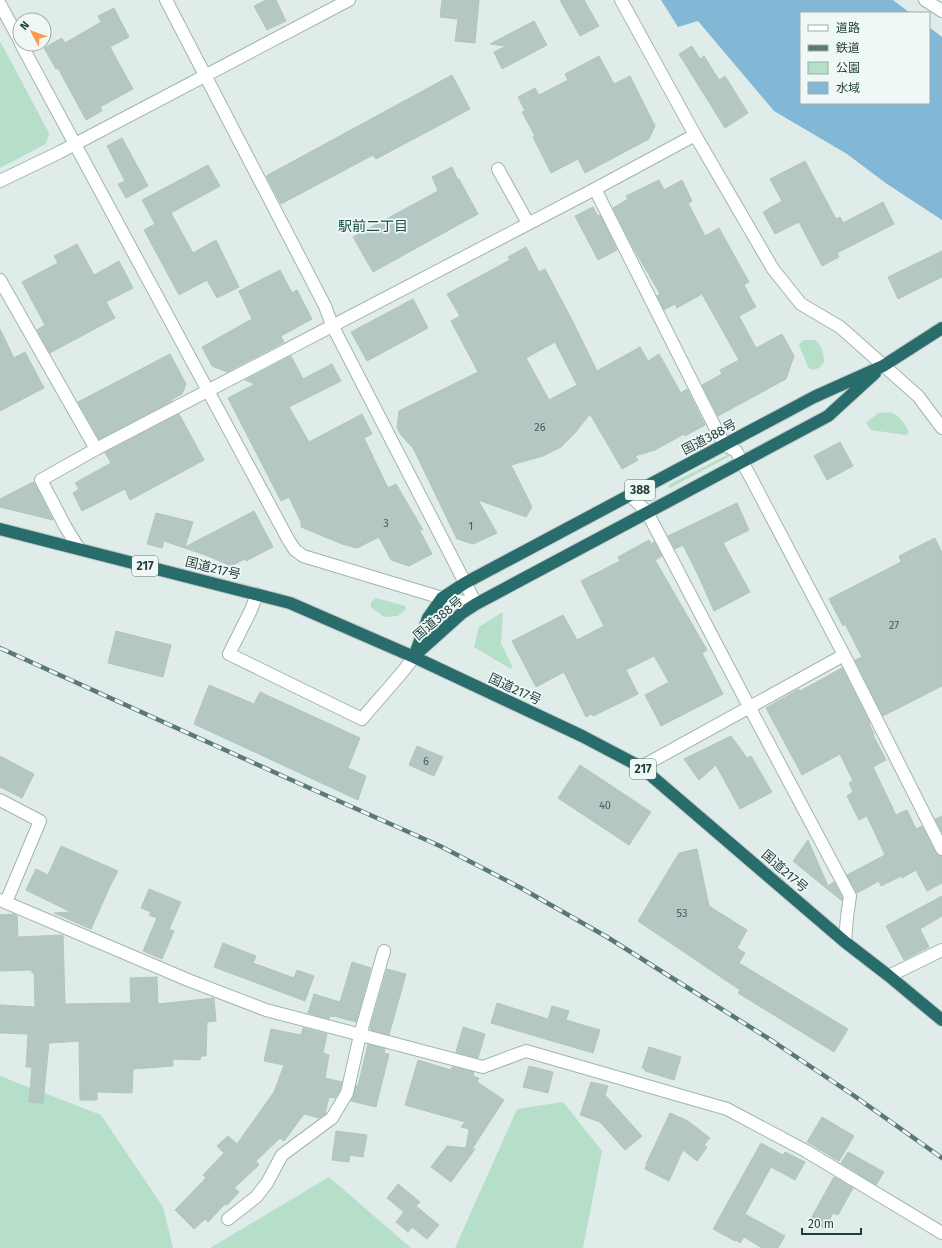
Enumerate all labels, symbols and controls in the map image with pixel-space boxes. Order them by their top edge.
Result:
north arrow [12,12,52,52]
legend [800,12,930,104]
text: N [18,19,32,33]
text: 道路 [836,21,860,35]
text: 鉄道 [836,41,860,55]
text: 公園 [836,61,860,75]
text: 水域 [836,81,860,95]
district label: 駅前二丁目 [338,218,408,235]
street label: 国道388号 [679,416,739,458]
house number: 26 [534,421,546,434]
road number: 388 [625,480,655,500]
house number: 3 [383,517,389,530]
house number: 1 [469,520,473,533]
street label: 国道217号 [184,554,242,582]
road number: 217 [132,556,158,576]
street label: 国道388号 [410,593,466,643]
house number: 27 [889,619,899,632]
street label: 国道217号 [486,670,544,708]
house number: 6 [423,755,429,768]
road number: 217 [630,759,656,779]
house number: 40 [599,799,611,812]
street label: 国道217号 [759,847,811,895]
house number: 53 [677,907,687,920]
scale bar [802,1210,861,1236]
text: 20 m [808,1217,834,1231]

